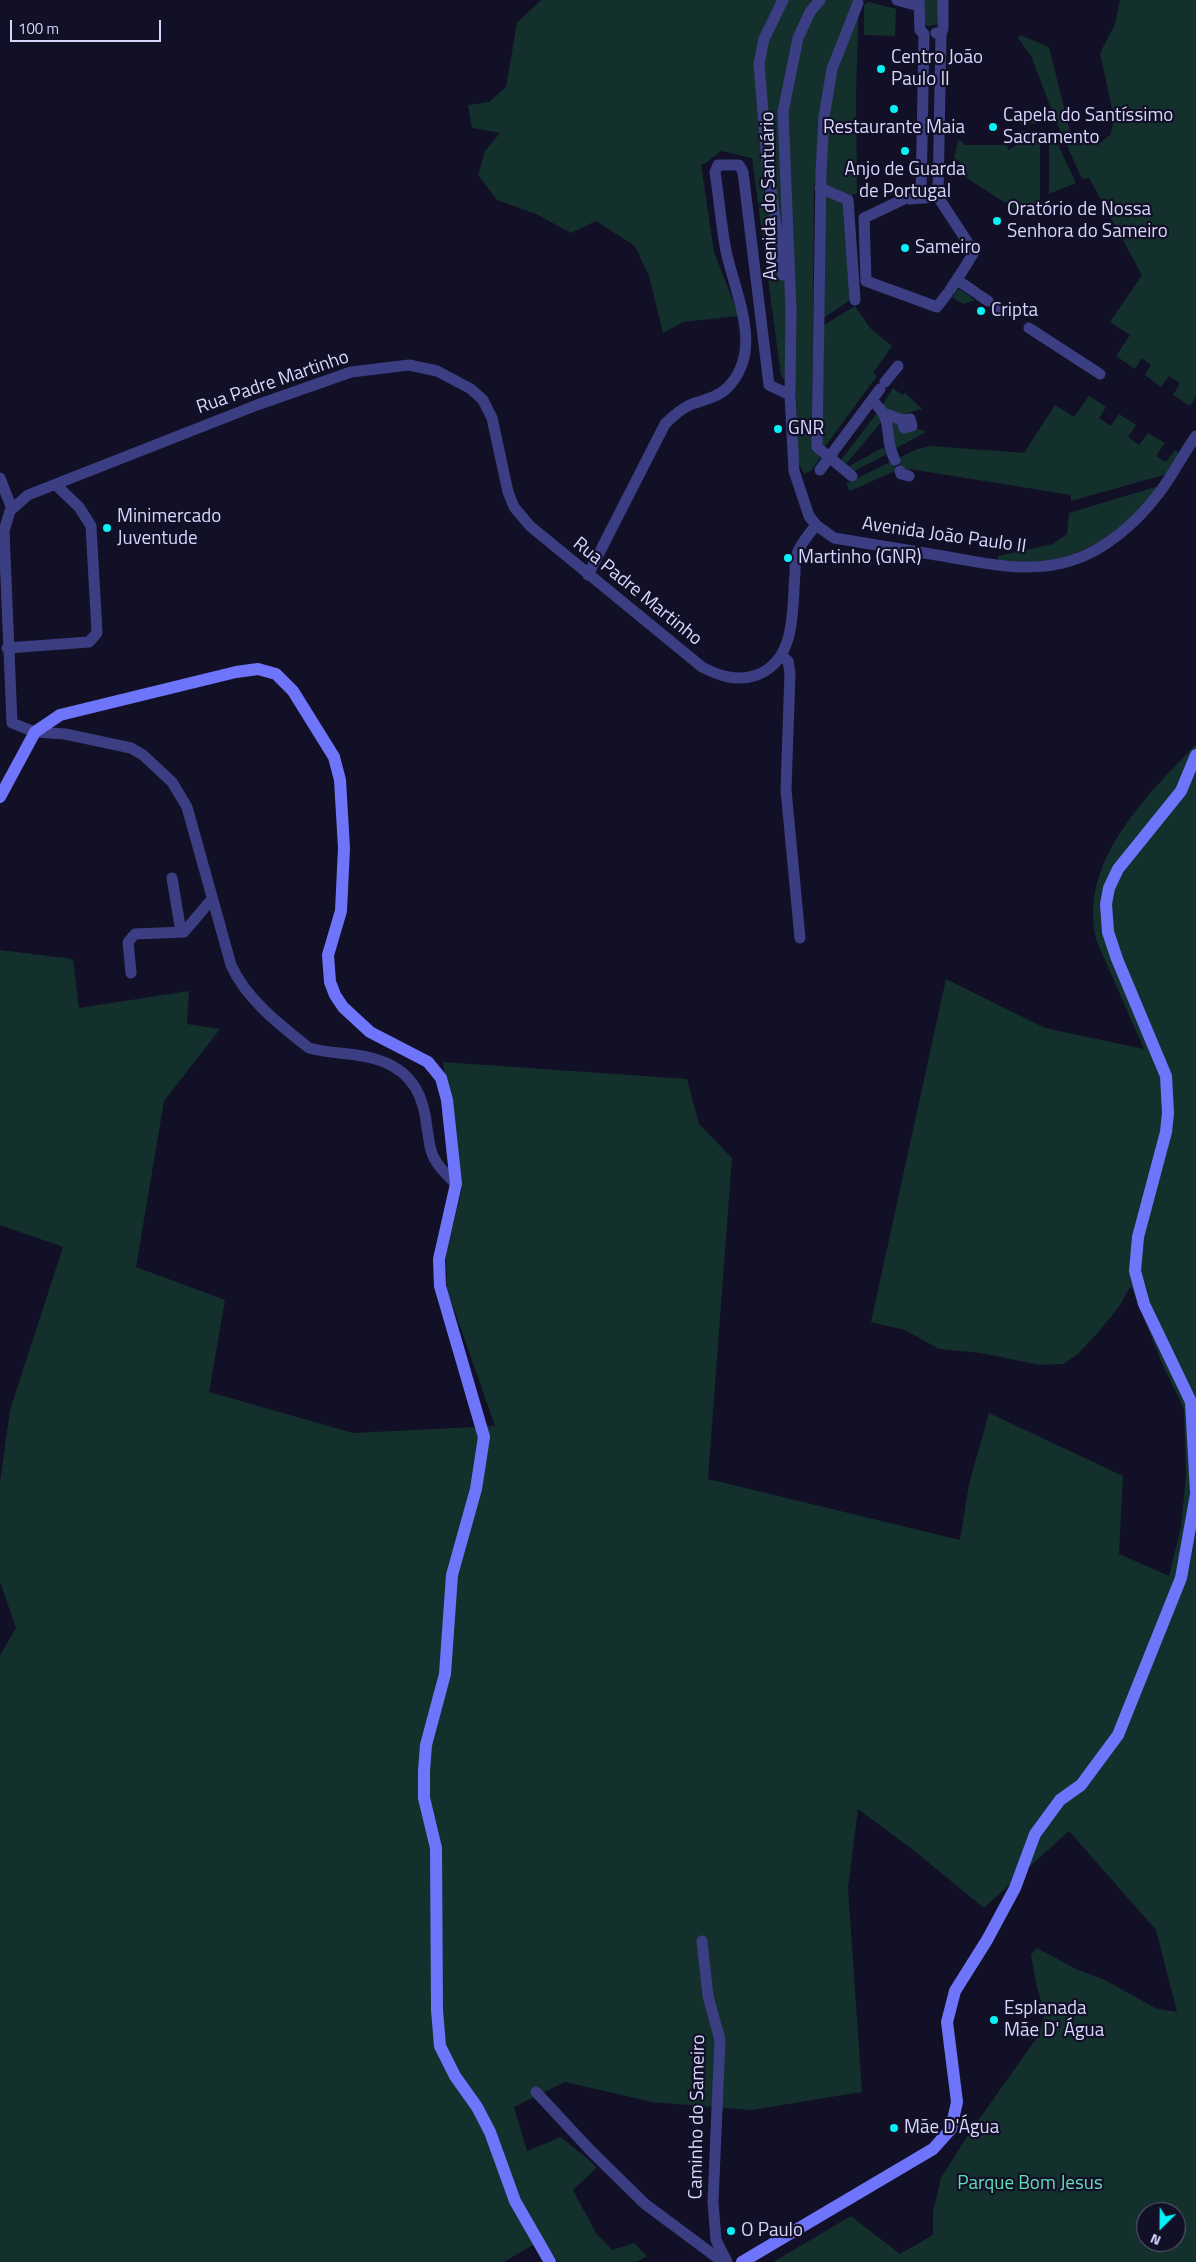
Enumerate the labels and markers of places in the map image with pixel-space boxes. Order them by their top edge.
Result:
place label: Centro João Paulo II [891,47,983,91]
marker: Centro João Paulo II [875,63,887,75]
marker: Restaurante Maia [888,103,900,115]
place label: Capela do Santíssimo Sacramento [1003,105,1173,149]
place label: Restaurante Maia [823,117,965,139]
marker: Capela do Santíssimo Sacramento [987,121,999,133]
marker: Anjo de Guarda de Portugal [899,145,911,157]
place label: Anjo de Guarda de Portugal [845,159,965,203]
place label: Oratório de Nossa Senhora do Sameiro [1007,199,1168,243]
marker: Oratório de Nossa Senhora do Sameiro [991,215,1003,227]
place label: Sameiro [915,237,981,259]
marker: Sameiro [899,242,911,254]
place label: Cripta [991,300,1038,322]
marker: Cripta [975,305,987,317]
place label: GNR [788,418,824,440]
marker: GNR [772,423,784,435]
place label: Minimercado Juventude [117,506,221,550]
marker: Minimercado Juventude [101,522,113,534]
place label: Martinho (GNR) [798,547,922,569]
marker: Martinho (GNR) [782,552,794,564]
place label: Esplanada Mãe D' Água [1004,1998,1104,2042]
marker: Esplanada Mãe D' Água [988,2014,1000,2026]
place label: Mãe D'Água [904,2117,999,2139]
marker: Mãe D'Água [888,2122,900,2134]
place label: O Paulo [741,2220,803,2242]
marker: O Paulo [725,2225,737,2237]

